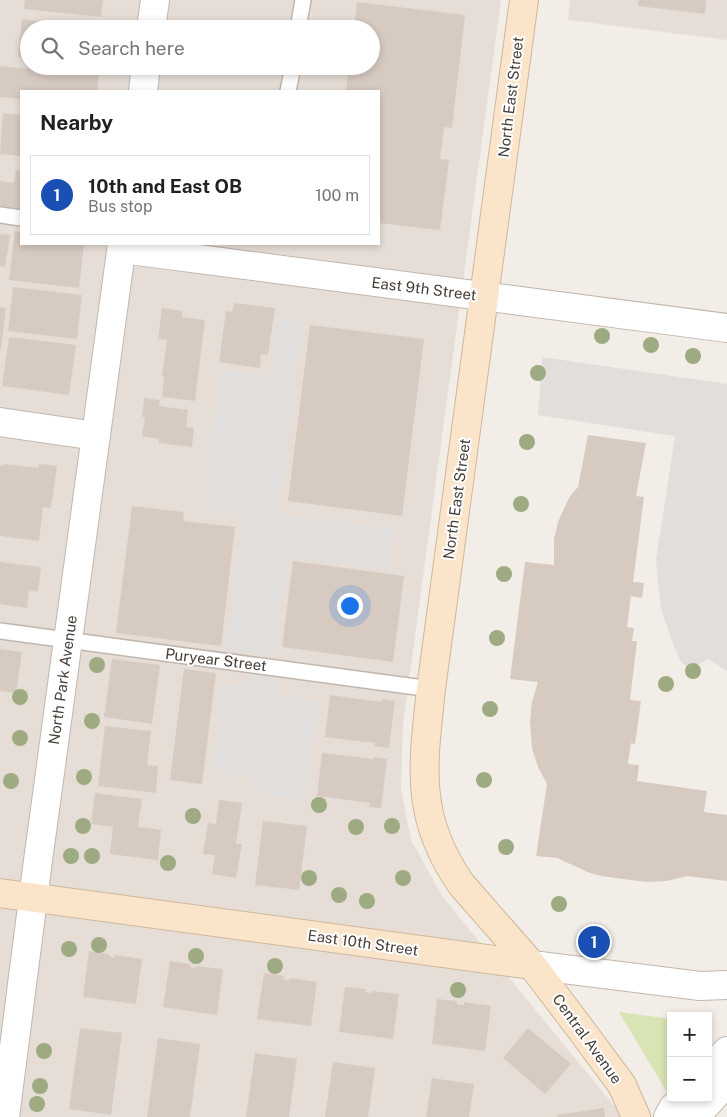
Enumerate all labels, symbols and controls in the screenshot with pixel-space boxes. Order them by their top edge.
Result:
search box [20,20,380,75]
icon: search [38,34,66,62]
street label: North East Street [495,35,526,158]
text: Search here [78,37,185,59]
text: Nearby [40,110,113,135]
text: 10th and East OB [88,175,242,197]
text: 1 [54,186,60,205]
text: 100 m [315,186,359,205]
text: Bus stop [88,197,152,216]
street label: East 9th Street [371,274,478,303]
street label: North East Street [440,437,473,560]
your location [337,593,363,619]
street label: North Park Avenue [45,614,80,746]
street label: Puryear Street [164,645,268,674]
pin: 1 [578,923,610,961]
street label: East 10th Street [307,926,420,959]
street label: Central Avenue [549,991,626,1087]
map controls [667,1012,712,1102]
button: + [667,1012,712,1057]
button: − [667,1057,712,1102]

